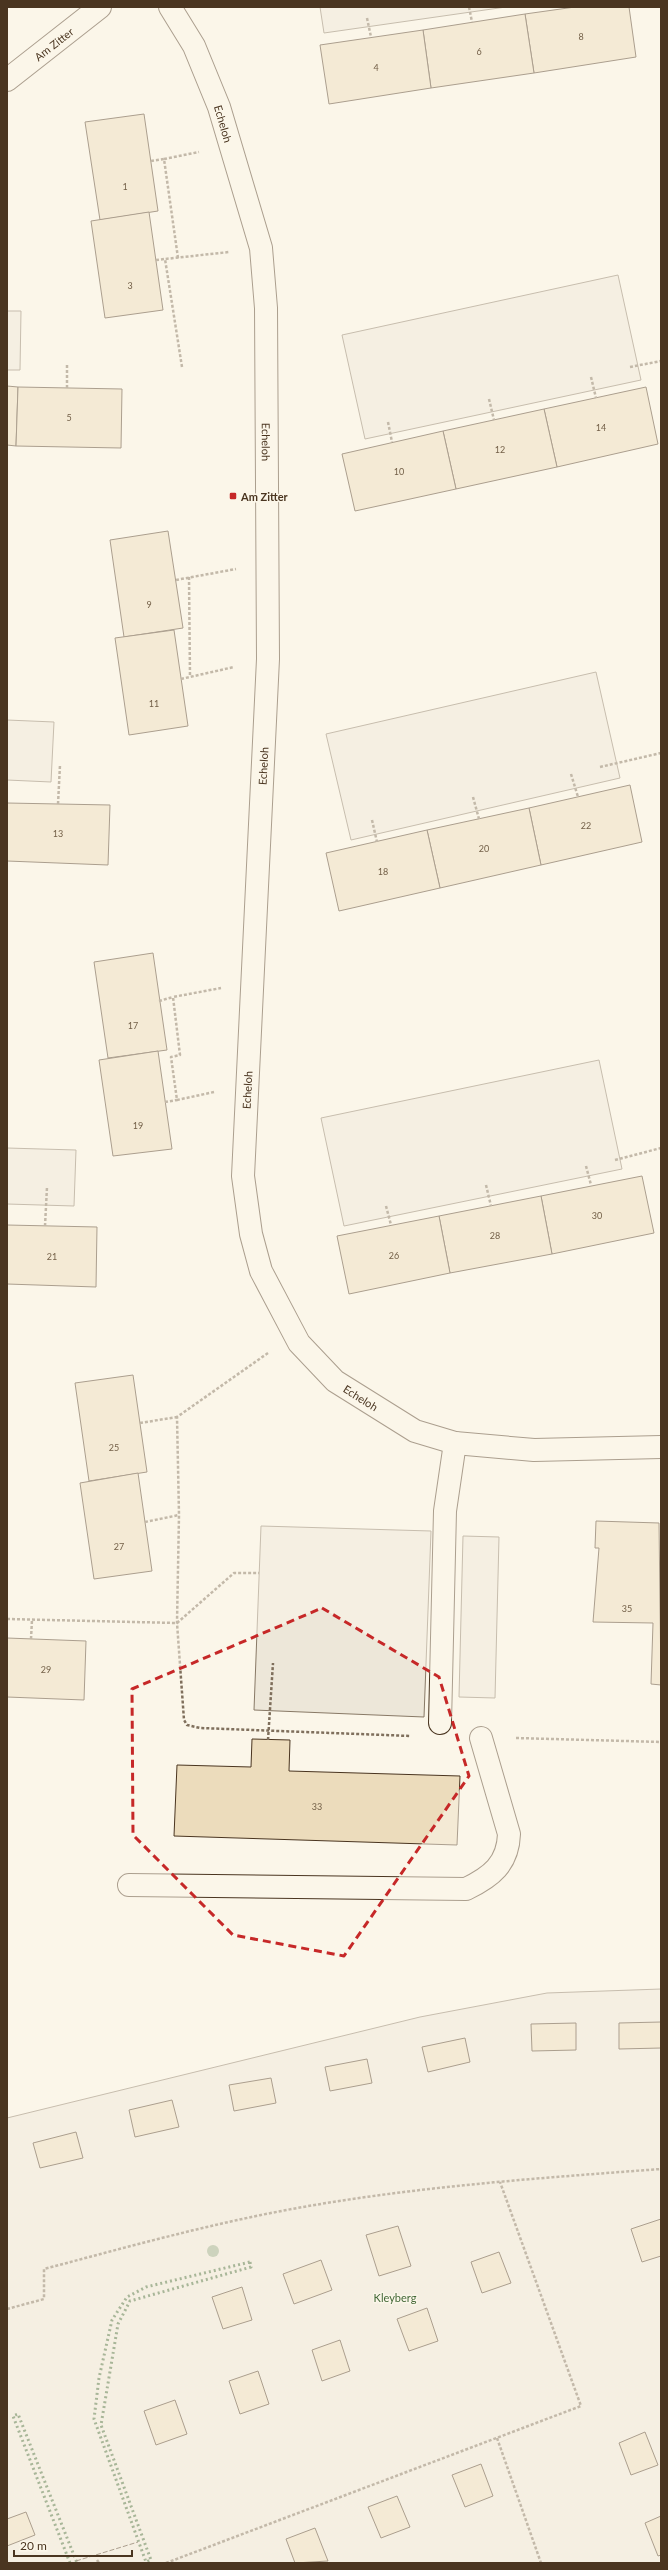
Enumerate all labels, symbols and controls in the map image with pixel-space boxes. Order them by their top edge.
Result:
street label: Am Zitter [31,24,75,63]
house number: 8 [578,31,584,42]
house number: 6 [476,46,482,57]
house number: 4 [373,62,379,73]
street label: Echeloh [212,103,236,144]
house number: 1 [122,181,128,192]
house number: 3 [127,280,133,291]
house number: 5 [66,412,72,423]
house number: 14 [596,422,606,433]
street label: Echeloh [260,423,273,461]
house number: 12 [495,444,505,455]
house number: 10 [394,466,404,477]
place label: Am Zitter [240,490,289,503]
marker: Am Zitter [228,491,238,501]
house number: 9 [146,599,152,610]
house number: 11 [149,698,159,709]
street label: Echeloh [256,747,270,785]
house number: 22 [581,820,591,831]
house number: 13 [53,828,63,839]
house number: 20 [479,843,489,854]
house number: 18 [378,866,388,877]
house number: 17 [128,1020,138,1031]
street label: Echeloh [240,1071,254,1109]
house number: 19 [133,1120,143,1131]
house number: 30 [592,1210,602,1221]
house number: 28 [490,1230,500,1241]
house number: 26 [389,1250,399,1261]
house number: 21 [47,1251,57,1262]
street label: Echeloh [341,1382,381,1413]
house number: 25 [109,1442,119,1453]
house number: 27 [114,1541,124,1552]
house number: 35 [622,1603,632,1614]
house number: 29 [41,1664,51,1675]
house number: 33 [312,1801,322,1812]
park label: Kleyberg [374,2291,417,2304]
scale bar [14,2532,132,2558]
text: 20 m [20,2538,47,2553]

